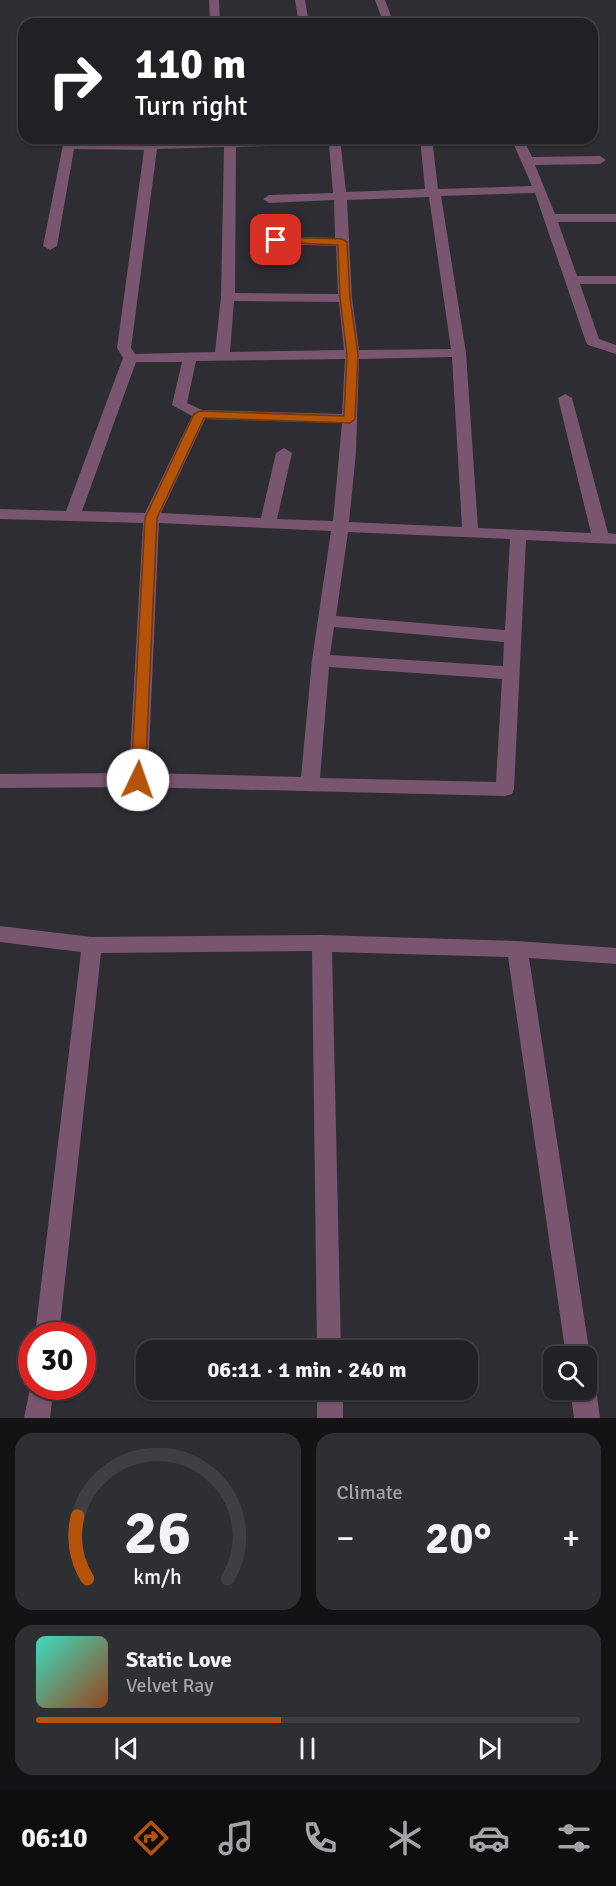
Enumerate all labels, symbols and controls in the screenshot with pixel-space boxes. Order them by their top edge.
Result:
text: 110 m [135,39,246,90]
icon: right [36,42,114,120]
text: Turn right [135,90,248,123]
pin [250,214,301,265]
icon: arrive [259,223,292,256]
position arrow [106,748,170,812]
speed limit sign: 30 [18,1322,96,1400]
map controls [543,1346,597,1400]
button: search [543,1346,597,1400]
text: 06:11 · 1 min · 240 m [207,1356,407,1383]
text: Climate [337,1480,402,1505]
text: 26 [124,1494,191,1571]
text: 20° [425,1511,492,1566]
text: − [337,1518,354,1559]
text: + [562,1518,580,1559]
text: km/h [133,1564,182,1590]
text: Static Love [126,1646,232,1673]
text: Velvet Ray [126,1673,214,1698]
icon: previous [110,1732,143,1765]
icon: pause [291,1732,324,1765]
icon: next [473,1732,506,1765]
icon: directions [130,1817,172,1859]
icon: music [215,1817,257,1859]
icon: phone [299,1817,341,1859]
icon: climate [384,1817,426,1859]
icon: car [468,1817,510,1859]
icon: filters [553,1817,595,1859]
text: 06:10 [21,1822,88,1855]

